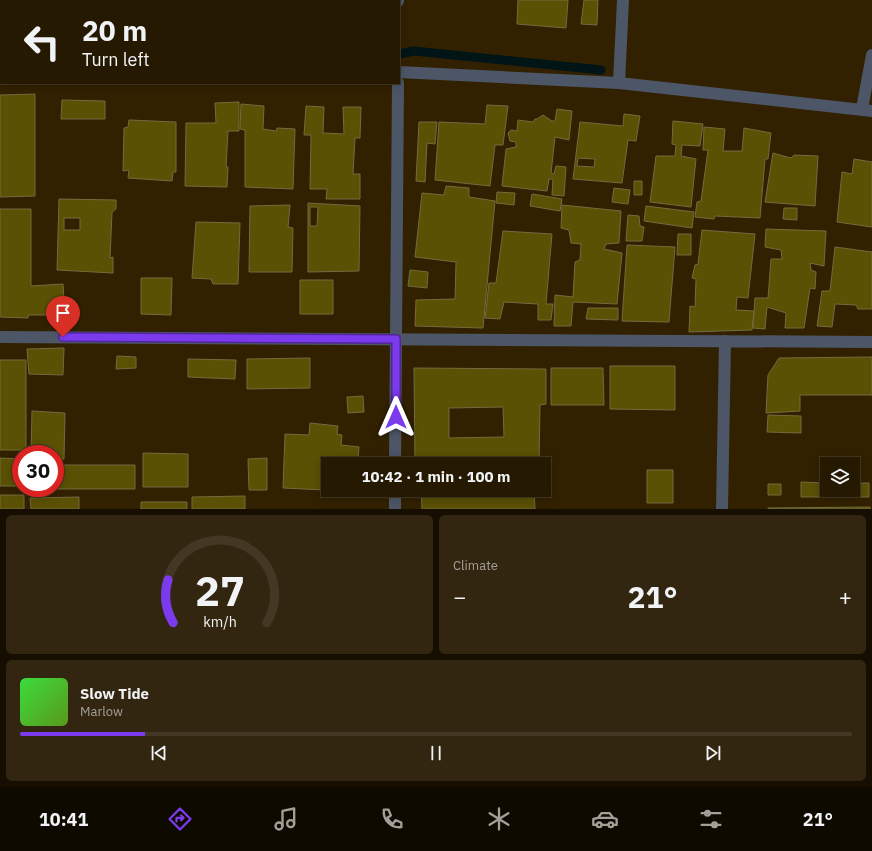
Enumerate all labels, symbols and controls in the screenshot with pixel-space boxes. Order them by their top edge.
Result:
text: 20 m [82,12,147,49]
icon: left [16,16,68,68]
text: Turn left [82,48,150,71]
pin [46,296,80,337]
icon: arrive [52,302,74,324]
position arrow [375,396,417,438]
speed limit sign: 30 [12,445,64,497]
map controls [820,457,860,497]
button: layers [820,457,860,497]
text: 10:42 · 1 min · 100 m [362,467,510,486]
text: Climate [453,557,498,574]
text: 27 [195,562,244,616]
text: 21° [627,577,678,616]
text: − [453,582,466,611]
text: + [839,582,852,611]
text: km/h [203,611,236,630]
text: Slow Tide [80,684,149,703]
text: Marlow [80,703,123,720]
icon: previous [148,742,170,764]
icon: pause [425,742,447,764]
icon: next [702,742,724,764]
icon: directions [166,805,194,833]
icon: music [272,805,300,833]
icon: phone [378,805,406,833]
icon: climate [485,805,513,833]
icon: car [591,805,619,833]
icon: filters [697,805,725,833]
text: 10:41 [39,808,88,831]
text: 21° [803,808,833,831]

